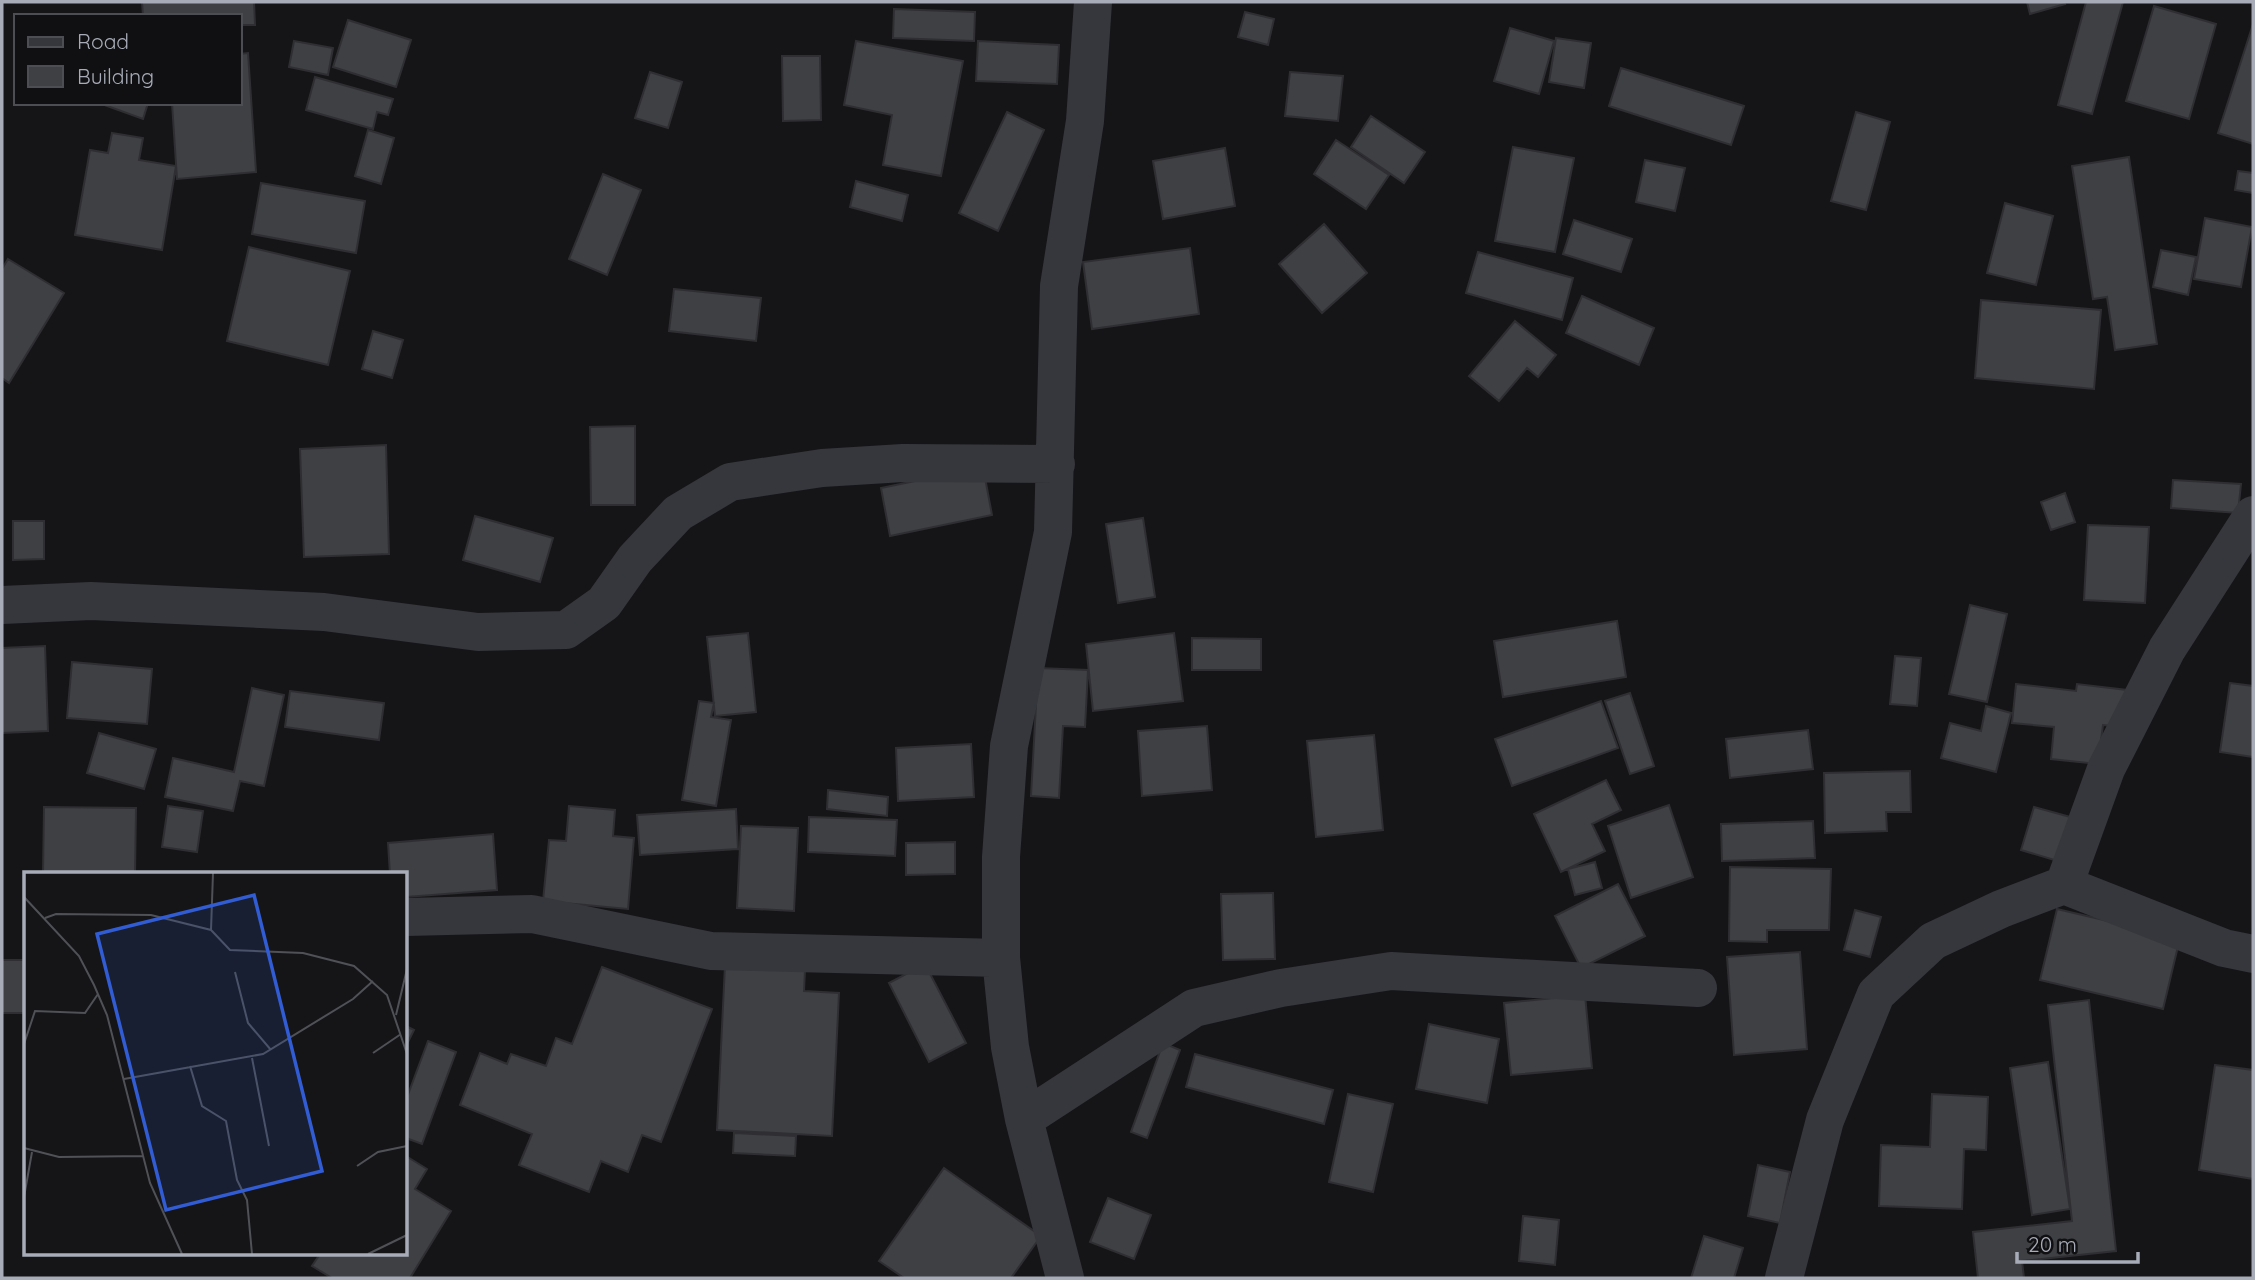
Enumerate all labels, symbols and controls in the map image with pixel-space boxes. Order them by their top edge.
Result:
legend [14,14,242,105]
text: Road [77,28,129,54]
text: Building [77,63,154,89]
inset map [24,872,408,1256]
scale bar [2017,1220,2138,1264]
text: 20 m [2028,1231,2077,1257]

